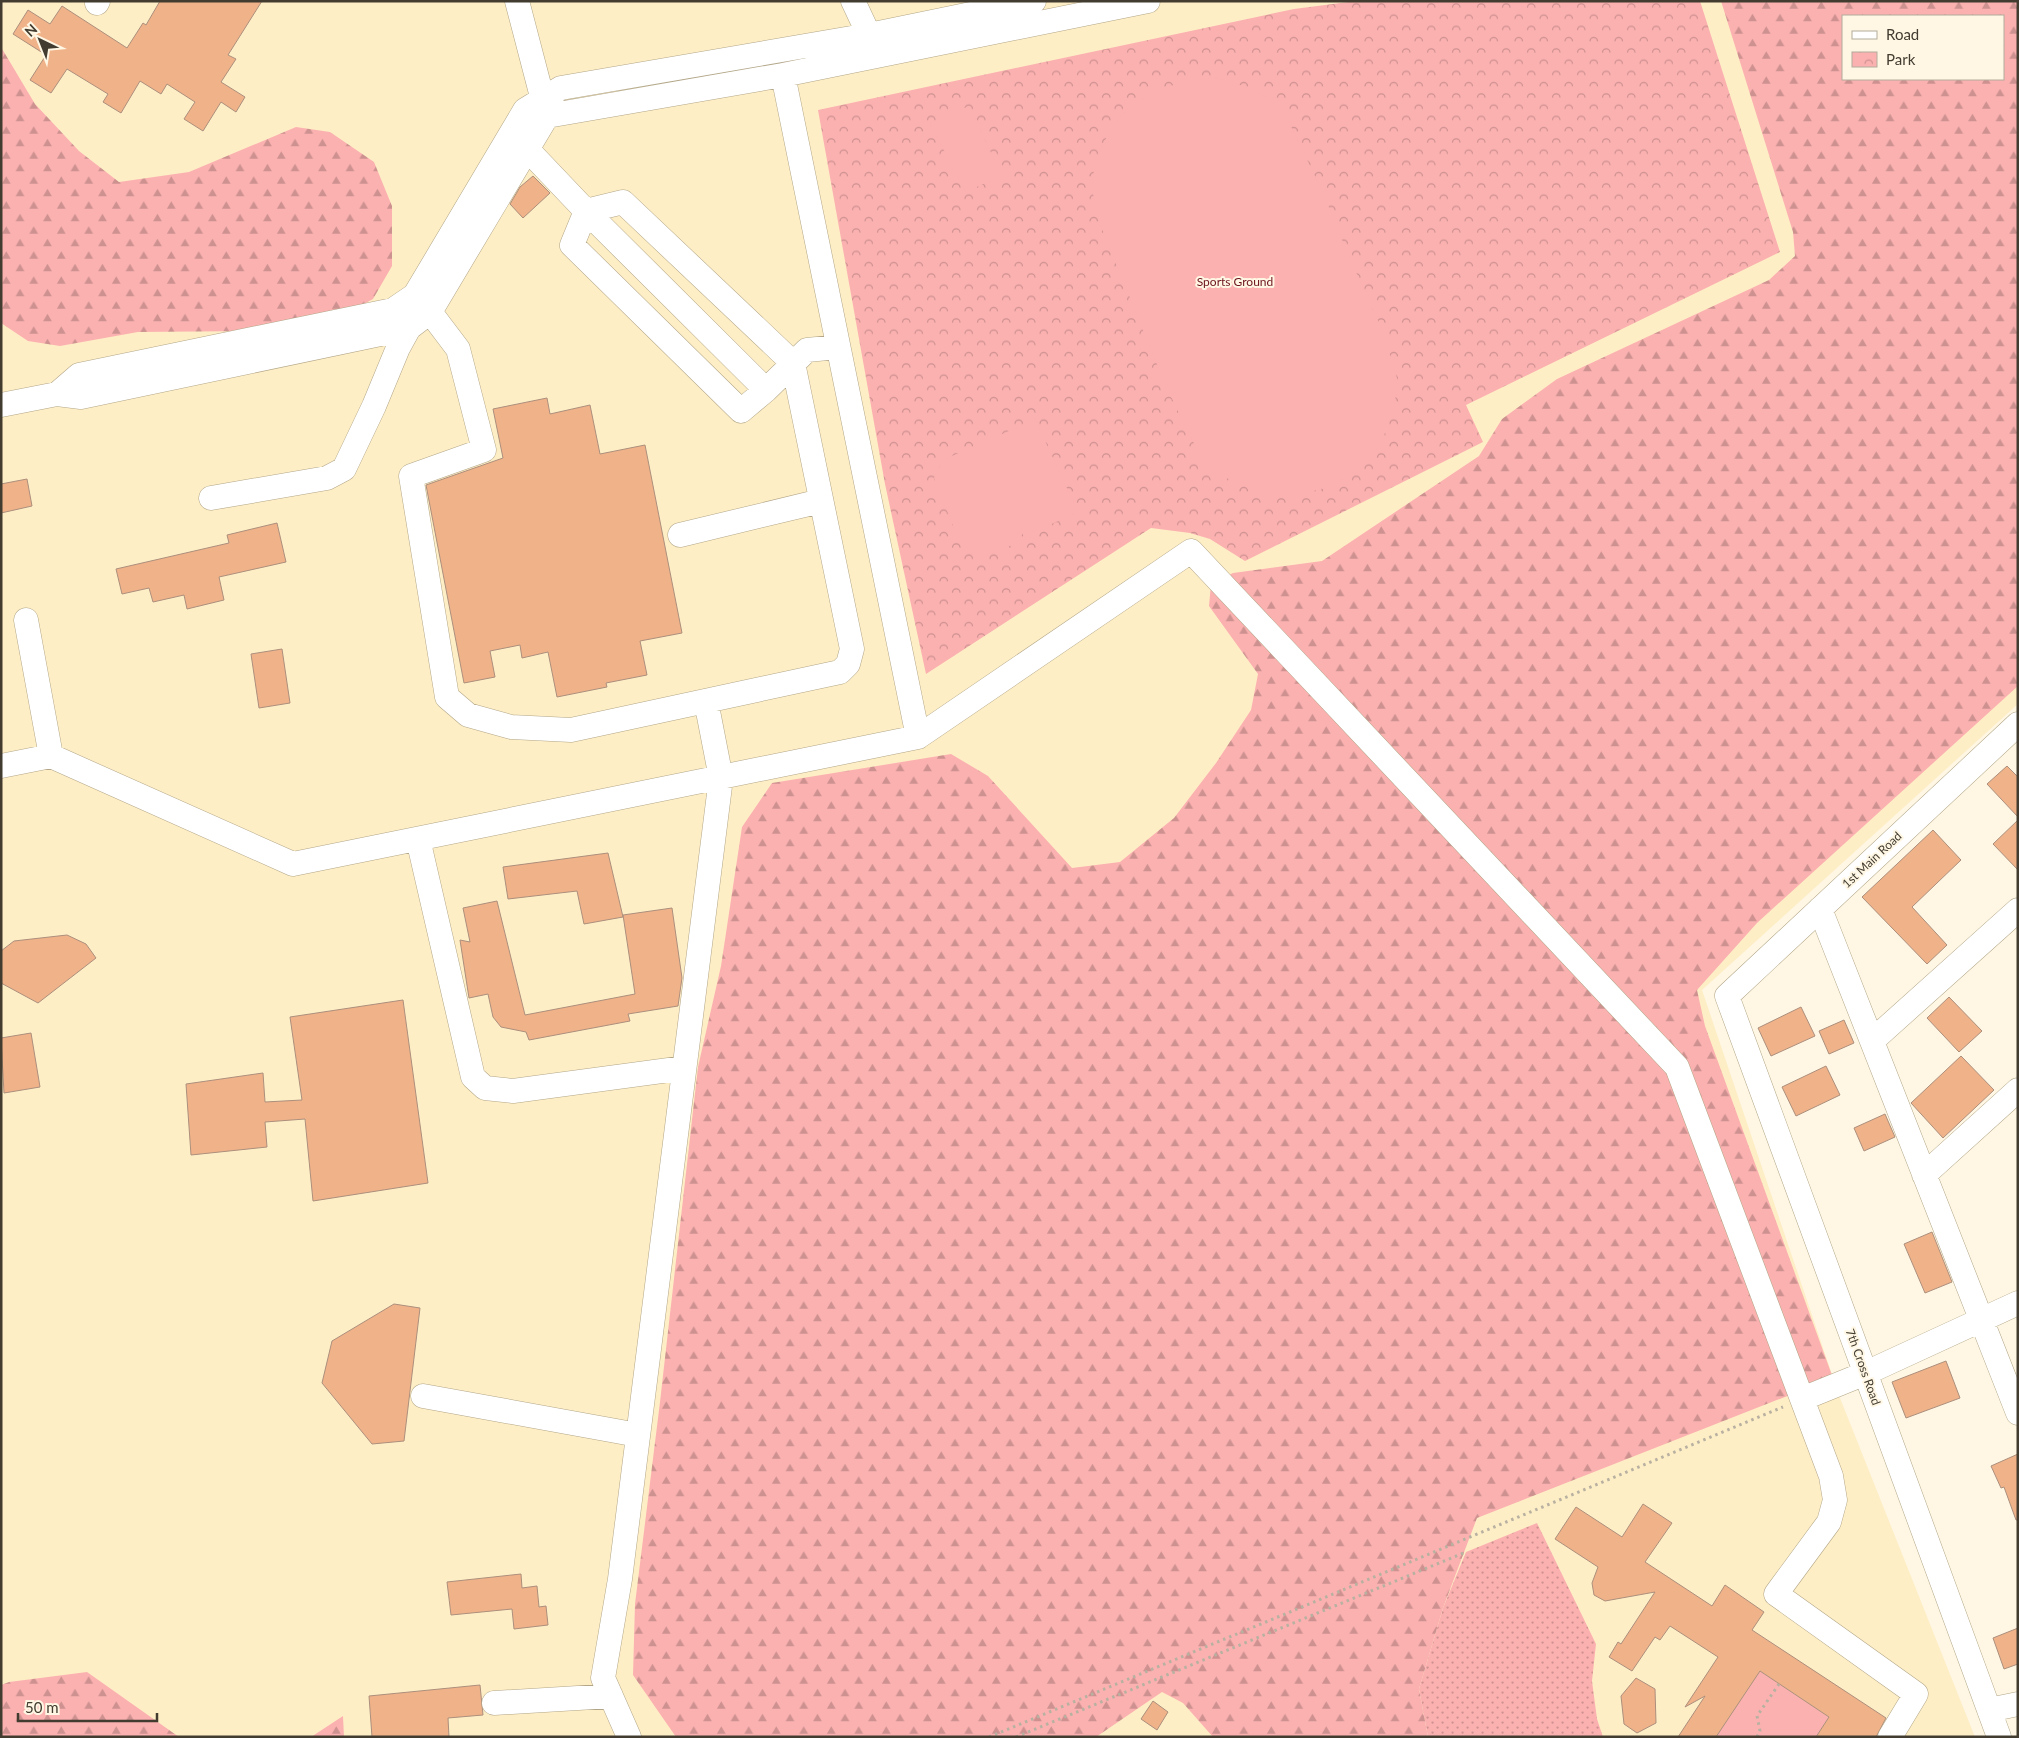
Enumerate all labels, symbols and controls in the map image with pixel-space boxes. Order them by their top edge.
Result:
north arrow [15,15,65,65]
legend [1842,15,2004,80]
text: N [21,20,41,40]
text: Road [1886,25,1919,43]
text: Park [1886,50,1916,68]
park label: Sports Ground [1197,274,1273,289]
street label: 1st Main Road [1839,828,1904,891]
street label: 7th Cross Road [1843,1327,1884,1407]
scale bar [18,1690,156,1722]
text: 50 m [25,1698,59,1716]

